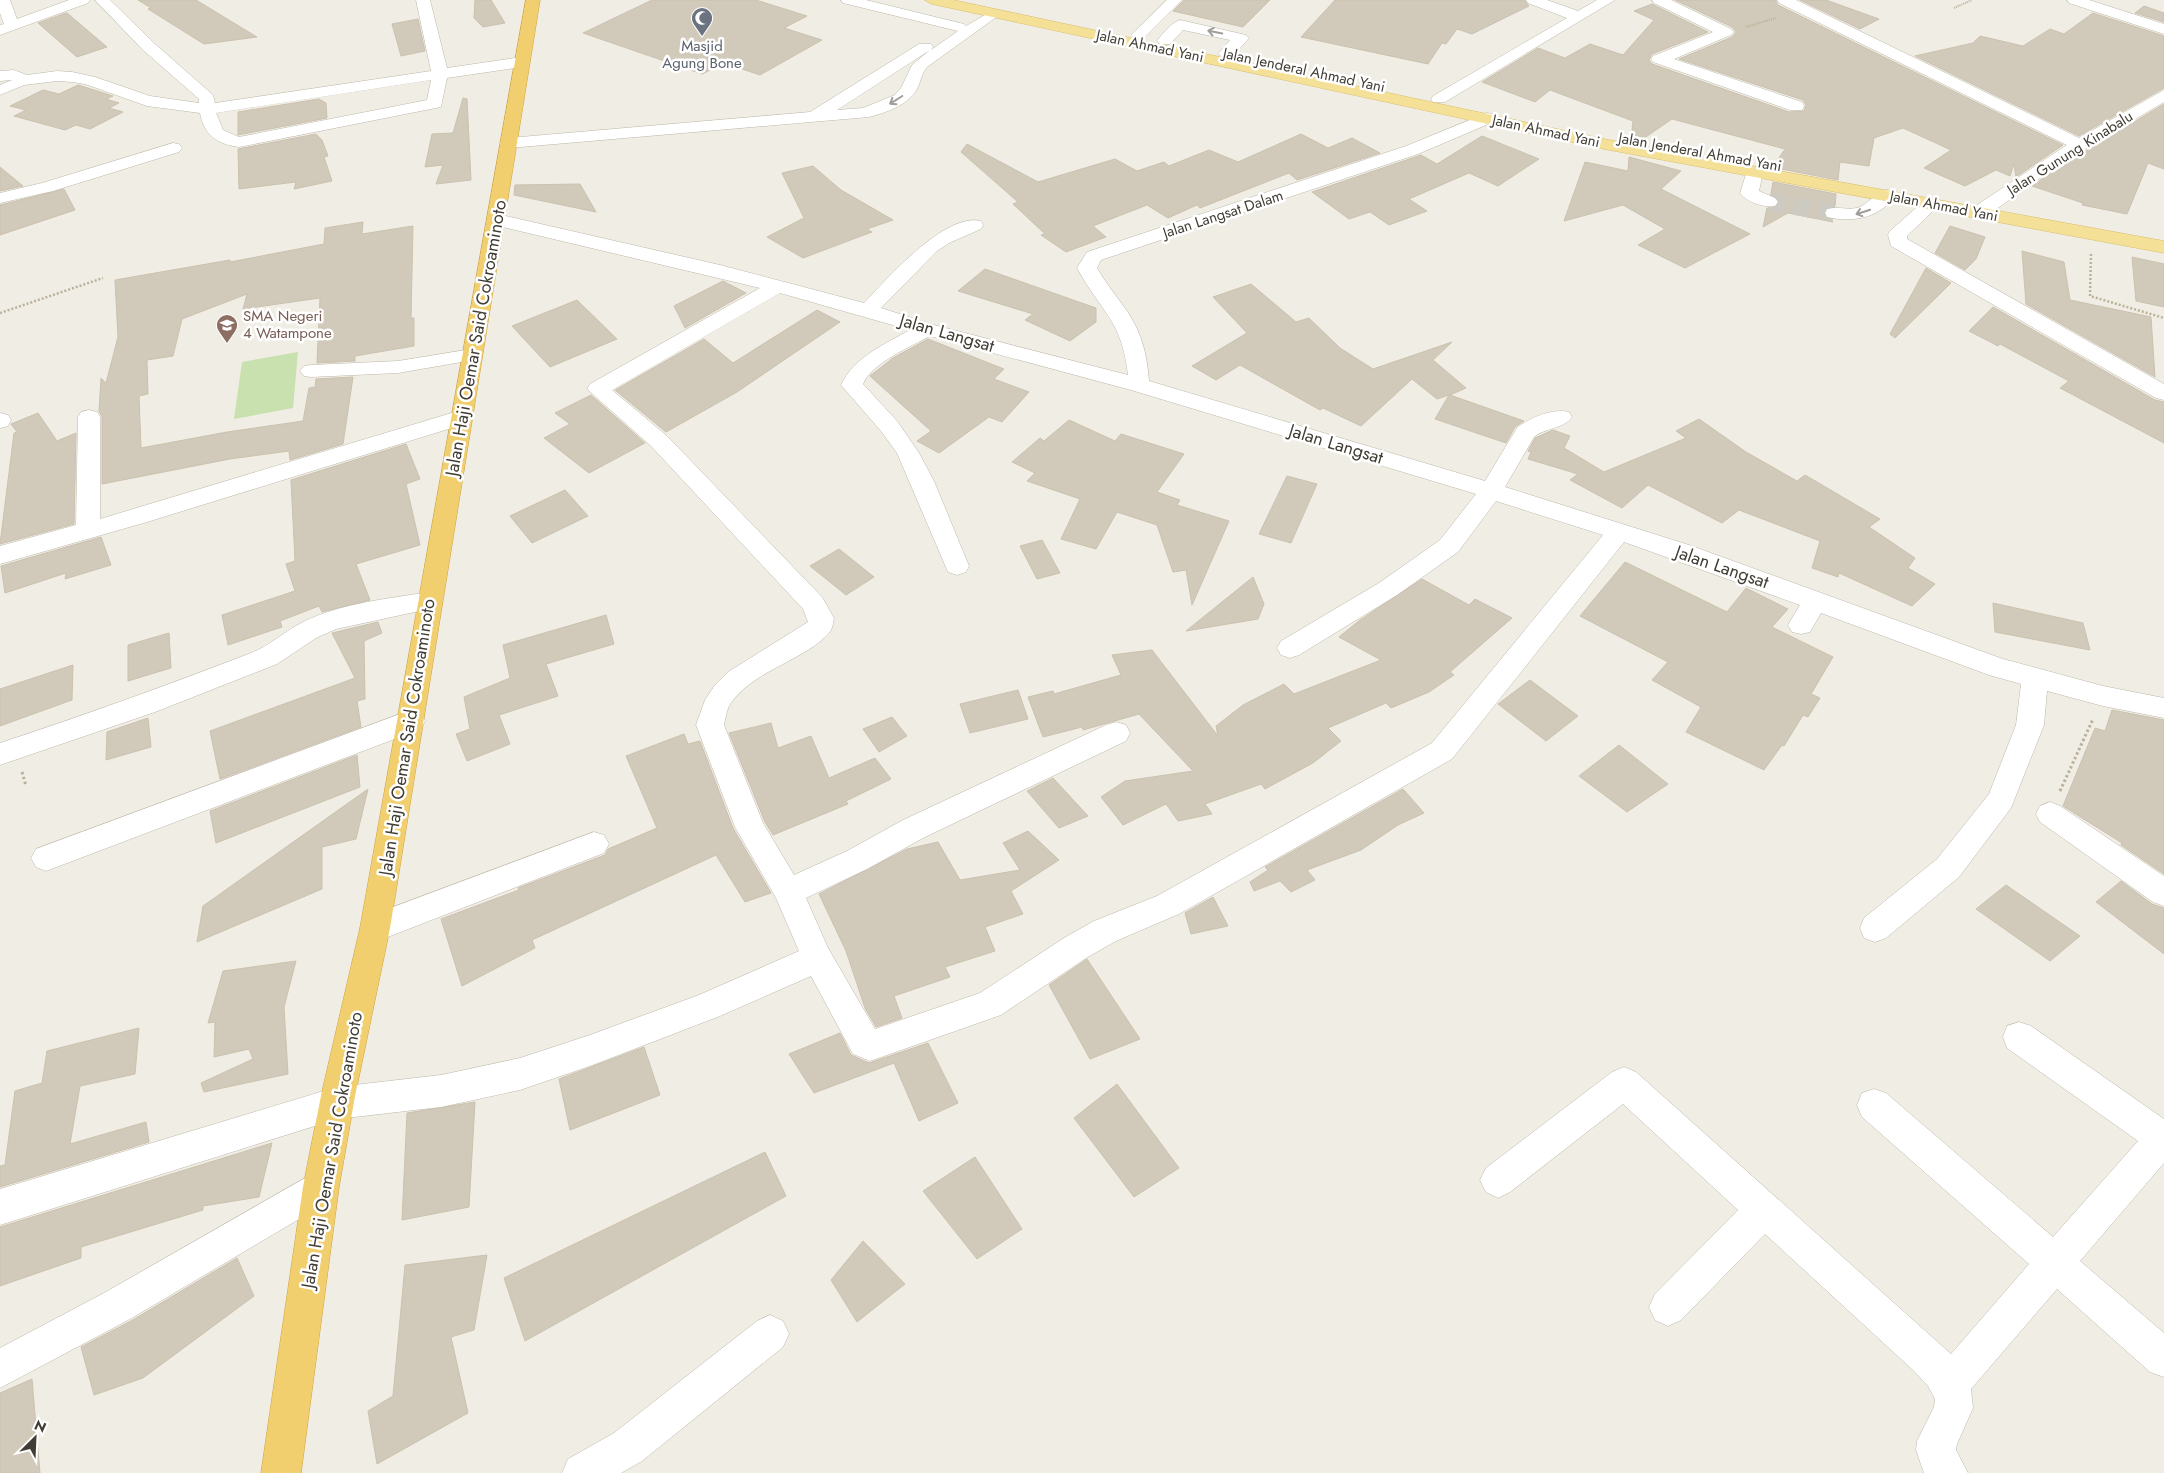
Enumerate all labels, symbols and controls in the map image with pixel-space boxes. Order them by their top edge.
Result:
mosque icon: Masjid Agung Bone [690,6,714,37]
street label: Jalan Ahmad Yani [1092,23,1206,68]
one-way arrow [1207,27,1223,36]
place label: Masjid Agung Bone [662,35,742,74]
street label: Jalan Jenderal Ahmad Yani [1219,42,1387,98]
one-way arrow [889,95,903,105]
street label: Jalan Gunung Kinabalu [2001,105,2137,202]
street label: Jalan Ahmad Yani [1488,108,1602,153]
street label: Jalan Jenderal Ahmad Yani [1615,126,1783,177]
street label: Jalan Langsat Dalam [1158,184,1286,244]
street label: Jalan Ahmad Yani [1886,184,2000,227]
street label: Jalan Haji Oemar Said Cokroaminoto [439,198,513,480]
one-way arrow [1855,208,1871,218]
place label: SMA Negeri 4 Watampone [243,305,332,344]
street label: Jalan Langsat [895,307,998,359]
school or university icon: SMA Negeri 4 Watampone [215,313,239,344]
street label: Jalan Langsat [1284,417,1387,471]
street label: Jalan Langsat [1670,538,1773,595]
street label: Jalan Haji Oemar Said Cokroaminoto [372,597,442,879]
street label: Jalan Haji Oemar Said Cokroaminoto [295,1010,369,1292]
north arrow [10,1413,60,1463]
text: N [31,1415,49,1438]

